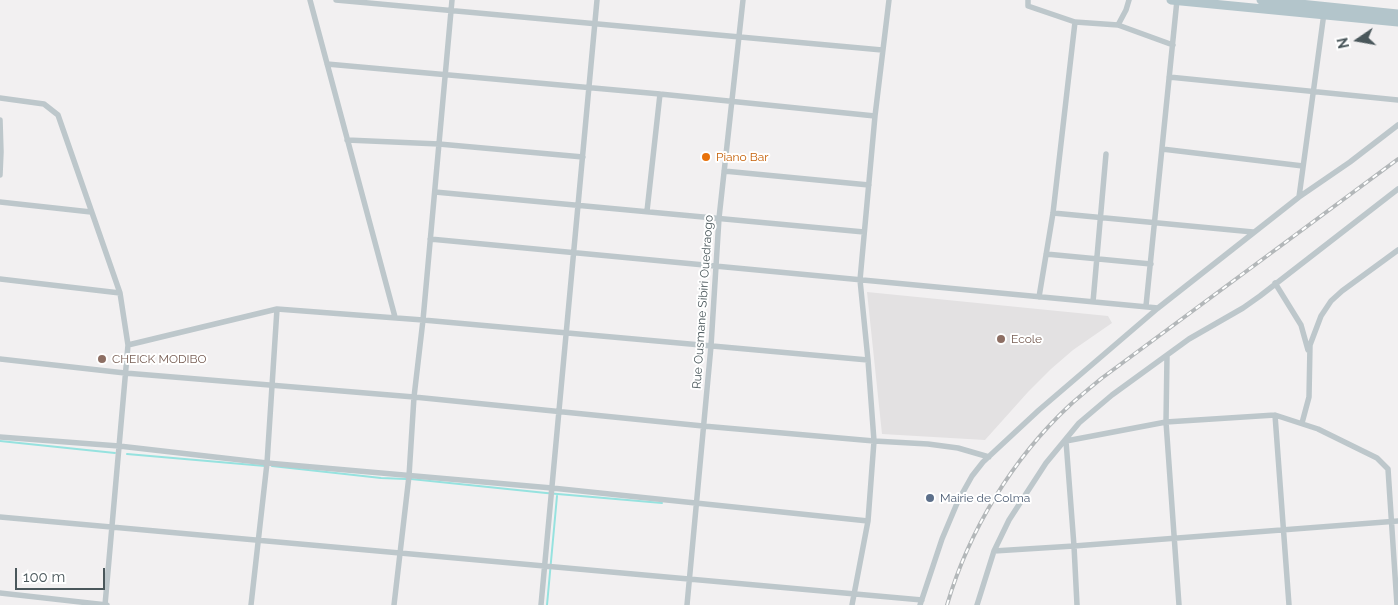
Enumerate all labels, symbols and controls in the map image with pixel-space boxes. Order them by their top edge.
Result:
north arrow [1333,15,1383,65]
text: N [1334,36,1352,50]
place label: Piano Bar [716,150,769,164]
marker: Piano Bar [700,151,712,163]
street label: Rue Ousmane Sibiri Ouedraogo [690,214,716,390]
place label: Ecole [1011,332,1042,346]
marker: Ecole [995,333,1007,345]
place label: CHEICK MODIBO [112,352,206,366]
marker: CHEICK MODIBO [96,353,108,365]
place label: Mairie de Colma [940,491,1030,505]
marker: Mairie de Colma [924,492,936,504]
scale bar [18,558,108,590]
text: 100 m [23,568,65,586]

